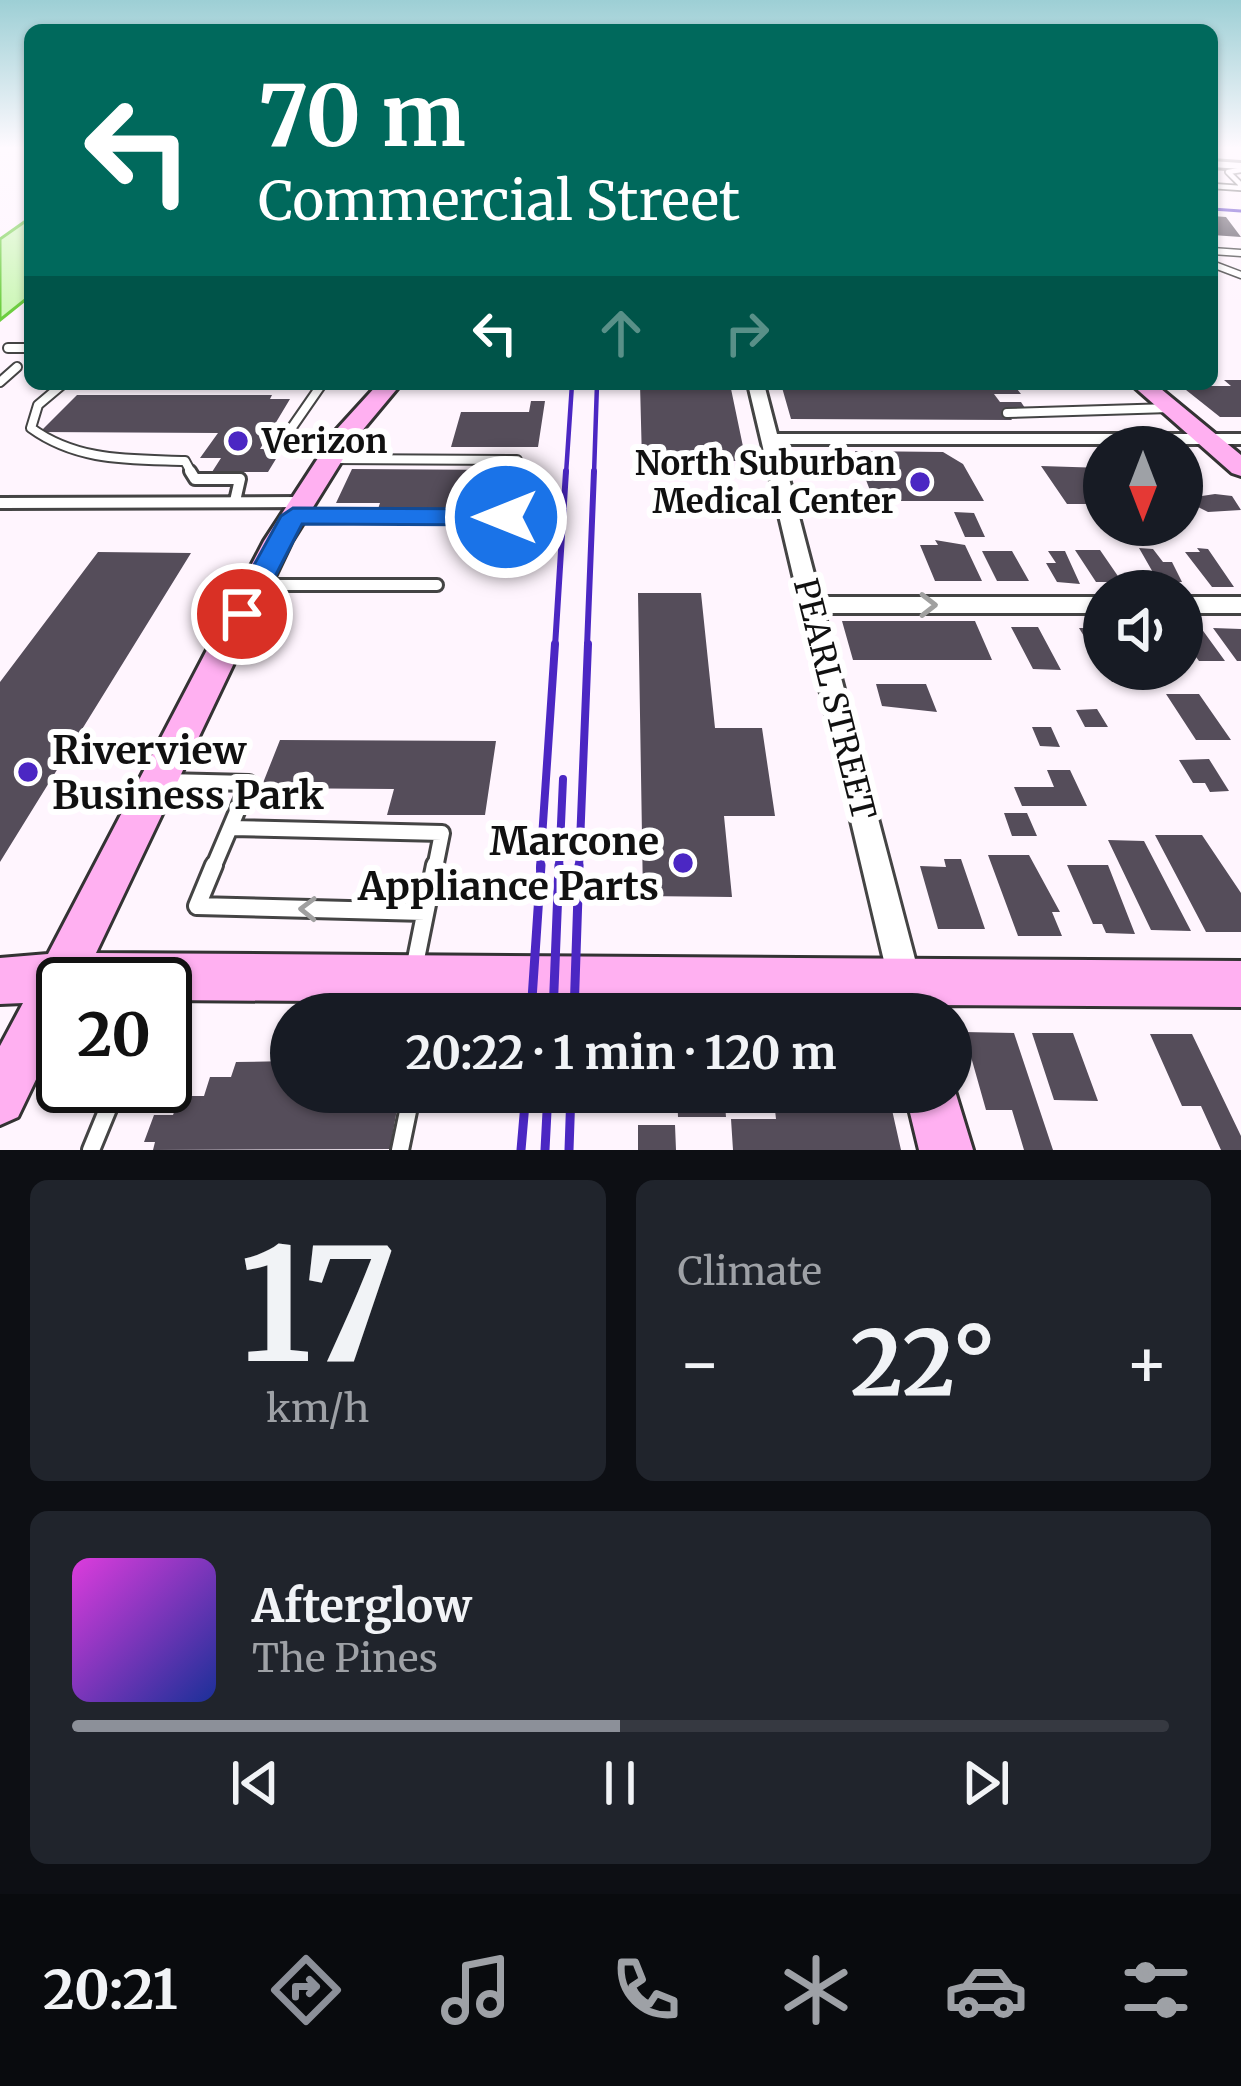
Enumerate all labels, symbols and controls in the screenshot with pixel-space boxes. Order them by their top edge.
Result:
text: 70 m [258,63,466,169]
icon: left [60,72,216,228]
text: Commercial Street [258,167,740,235]
icon: left [462,300,528,366]
icon: ahead [588,300,654,366]
icon: right [714,300,780,366]
place label: Verizon [261,421,387,462]
north arrow [1083,426,1203,546]
map controls [1083,426,1203,690]
marker: Verizon [225,428,251,454]
place label: North Suburban Medical Center [635,443,896,522]
position arrow [443,454,569,580]
marker: North Suburban Medical Center [907,469,933,495]
pin [191,563,293,665]
button: sound [1083,570,1203,690]
street label: PEARL STREET [785,574,884,824]
icon: arrive [209,581,275,647]
one-way arrow [920,592,938,618]
place label: Riverview Business Park [52,726,324,820]
marker: Riverview Business Park [15,759,41,785]
place label: Marcone Appliance Parts [357,817,659,911]
marker: Marcone Appliance Parts [670,850,696,876]
one-way arrow [298,897,317,923]
speed limit sign: 20 [36,957,192,1113]
text: 20:22 · 1 min · 120 m [406,1025,836,1081]
text: 17 [239,1207,396,1404]
text: Climate [678,1247,822,1296]
text: 22° [850,1306,996,1420]
text: − [678,1322,722,1405]
text: + [1125,1322,1169,1405]
text: km/h [266,1384,369,1433]
text: Afterglow [252,1578,472,1634]
text: The Pines [252,1634,438,1683]
icon: previous [222,1750,288,1816]
icon: pause [587,1750,653,1816]
icon: next [953,1750,1019,1816]
icon: directions [264,1948,348,2032]
icon: music [434,1948,518,2032]
icon: phone [604,1948,688,2032]
icon: climate [774,1948,858,2032]
icon: car [944,1948,1028,2032]
icon: filters [1114,1948,1198,2032]
text: 20:21 [43,1956,178,2024]

